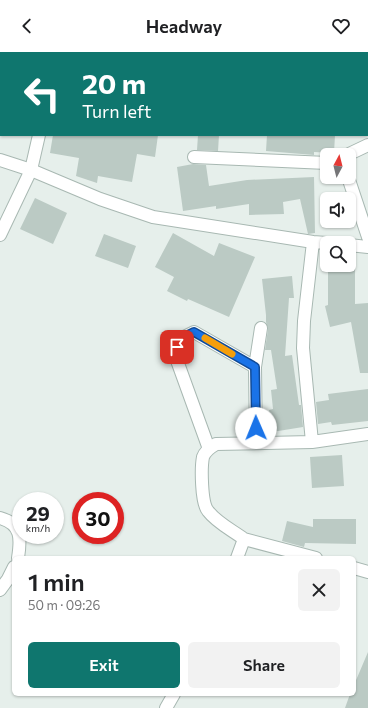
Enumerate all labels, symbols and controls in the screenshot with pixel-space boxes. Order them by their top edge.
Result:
icon: back [16,15,38,37]
text: Headway [146,15,222,37]
icon: heart [330,15,352,37]
text: 20 m [82,66,146,100]
icon: left [16,68,68,120]
text: Turn left [82,100,151,122]
north arrow [320,148,356,184]
map controls [320,148,356,272]
button: sound [320,192,356,228]
button: search [320,236,356,272]
pin [160,330,194,364]
icon: arrive [166,336,188,358]
position arrow [235,407,277,449]
speed limit sign: 30 [72,492,124,544]
text: 29 [26,501,50,525]
text: km/h [26,522,50,534]
text: 1 min [28,567,85,596]
button: close [298,569,340,611]
text: 50 m · 09:26 [28,597,100,613]
button: Exit [28,642,180,688]
button: Share [188,642,340,688]

